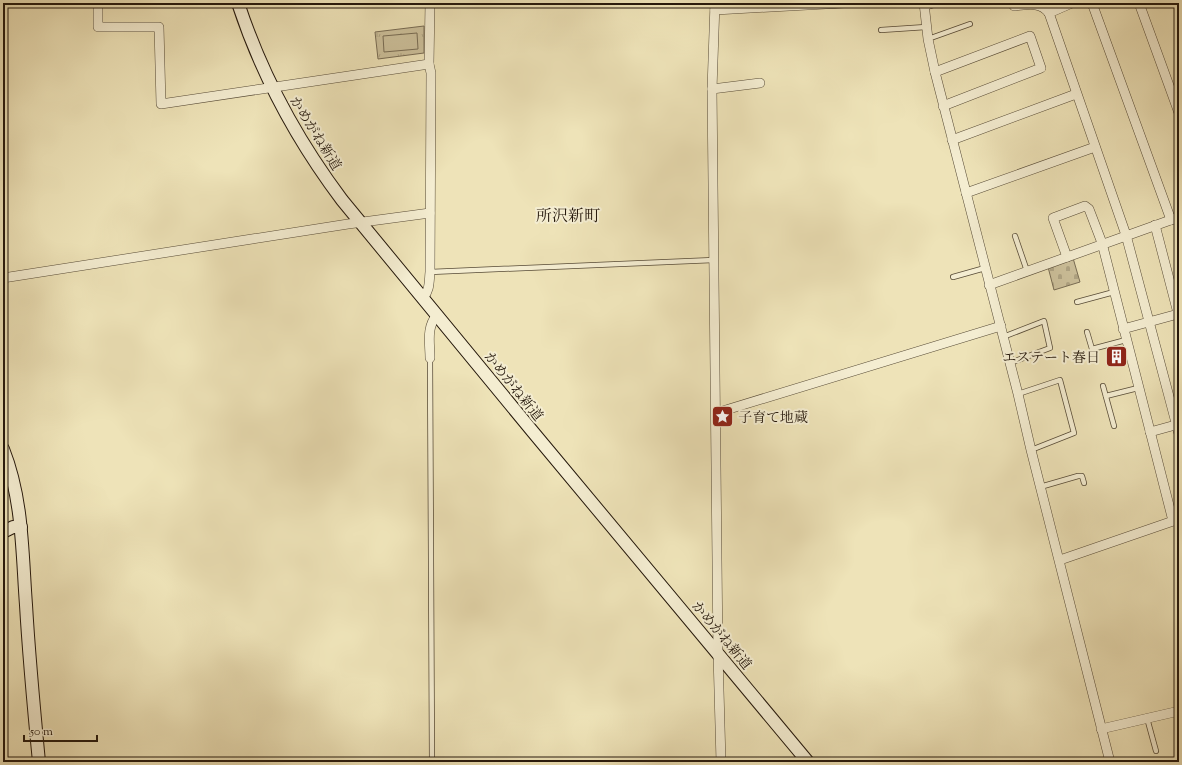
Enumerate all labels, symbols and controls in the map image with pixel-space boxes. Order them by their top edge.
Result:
street label: かめがね新道 [284,93,345,175]
district label: 所沢新町 [536,206,600,229]
building icon: エステート春日 [1103,344,1129,370]
street label: かめがね新道 [478,348,547,426]
place label: エステート春日 [1002,349,1100,369]
place icon: 子育て地蔵 [709,404,735,430]
place label: 子育て地蔵 [738,409,808,429]
street label: かめがね新道 [686,598,755,675]
scale bar [24,717,97,743]
text: 50 m [29,723,53,741]

